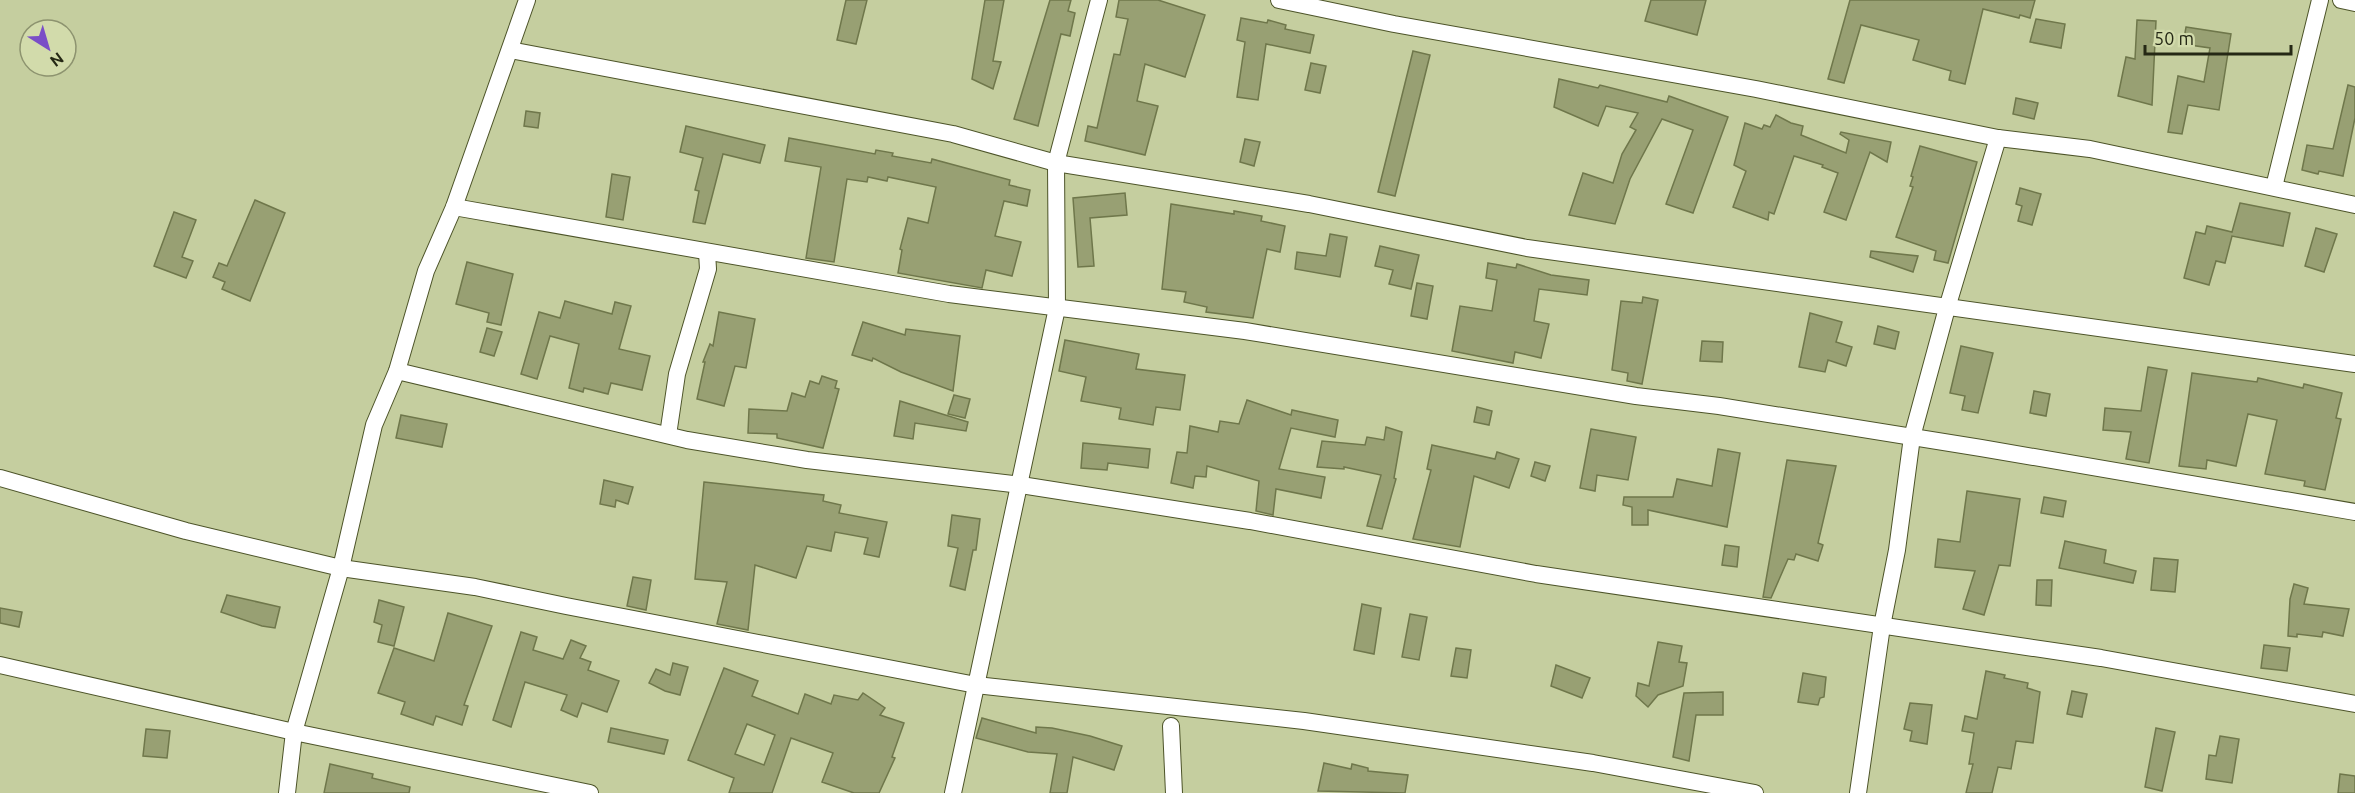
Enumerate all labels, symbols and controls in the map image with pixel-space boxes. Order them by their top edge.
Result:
north arrow [18,18,78,78]
scale bar [2145,18,2290,56]
text: 50 m [2154,28,2194,48]
text: N [47,49,67,71]

